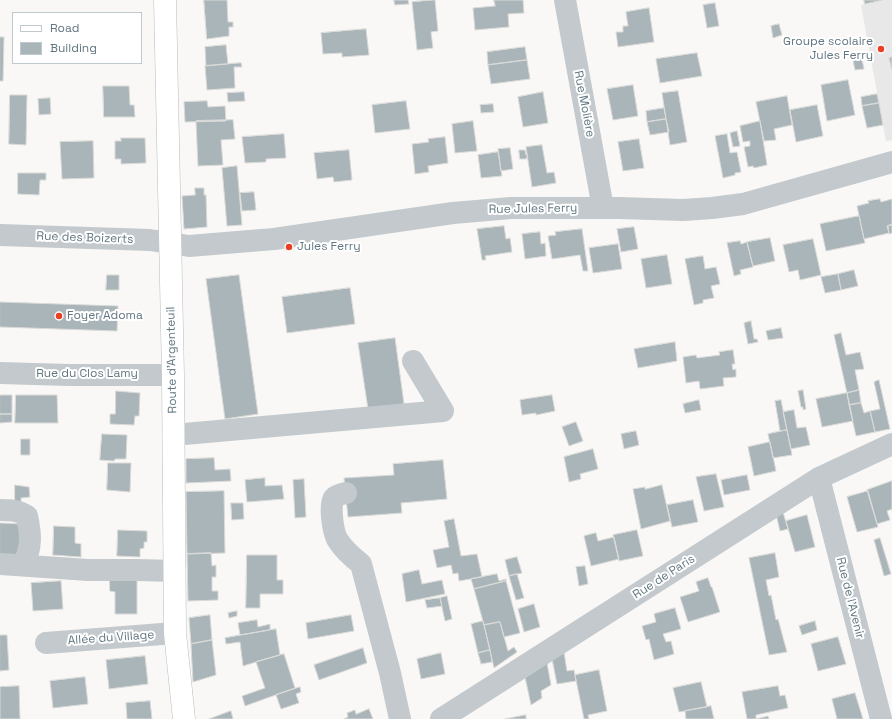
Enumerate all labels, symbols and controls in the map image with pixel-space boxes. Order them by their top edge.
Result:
legend [12,12,142,64]
text: Road [50,20,79,36]
place label: Groupe scolaire Jules Ferry [783,35,873,63]
text: Building [50,40,97,56]
marker: Groupe scolaire Jules Ferry [876,44,886,54]
street label: Rue Molière [571,70,597,138]
street label: Rue Jules Ferry [489,201,577,217]
street label: Rue des Boizerts [36,229,134,247]
place label: Jules Ferry [297,240,361,254]
marker: Jules Ferry [284,242,294,252]
street label: Route d'Argenteuil [164,306,180,414]
place label: Foyer Adoma [67,309,143,323]
marker: Foyer Adoma [54,311,64,321]
street label: Rue du Clos Lamy [36,367,138,381]
street label: Rue de Paris [630,552,698,602]
street label: Rue de l'Avenir [833,556,867,640]
street label: Allée du Village [67,628,155,648]

